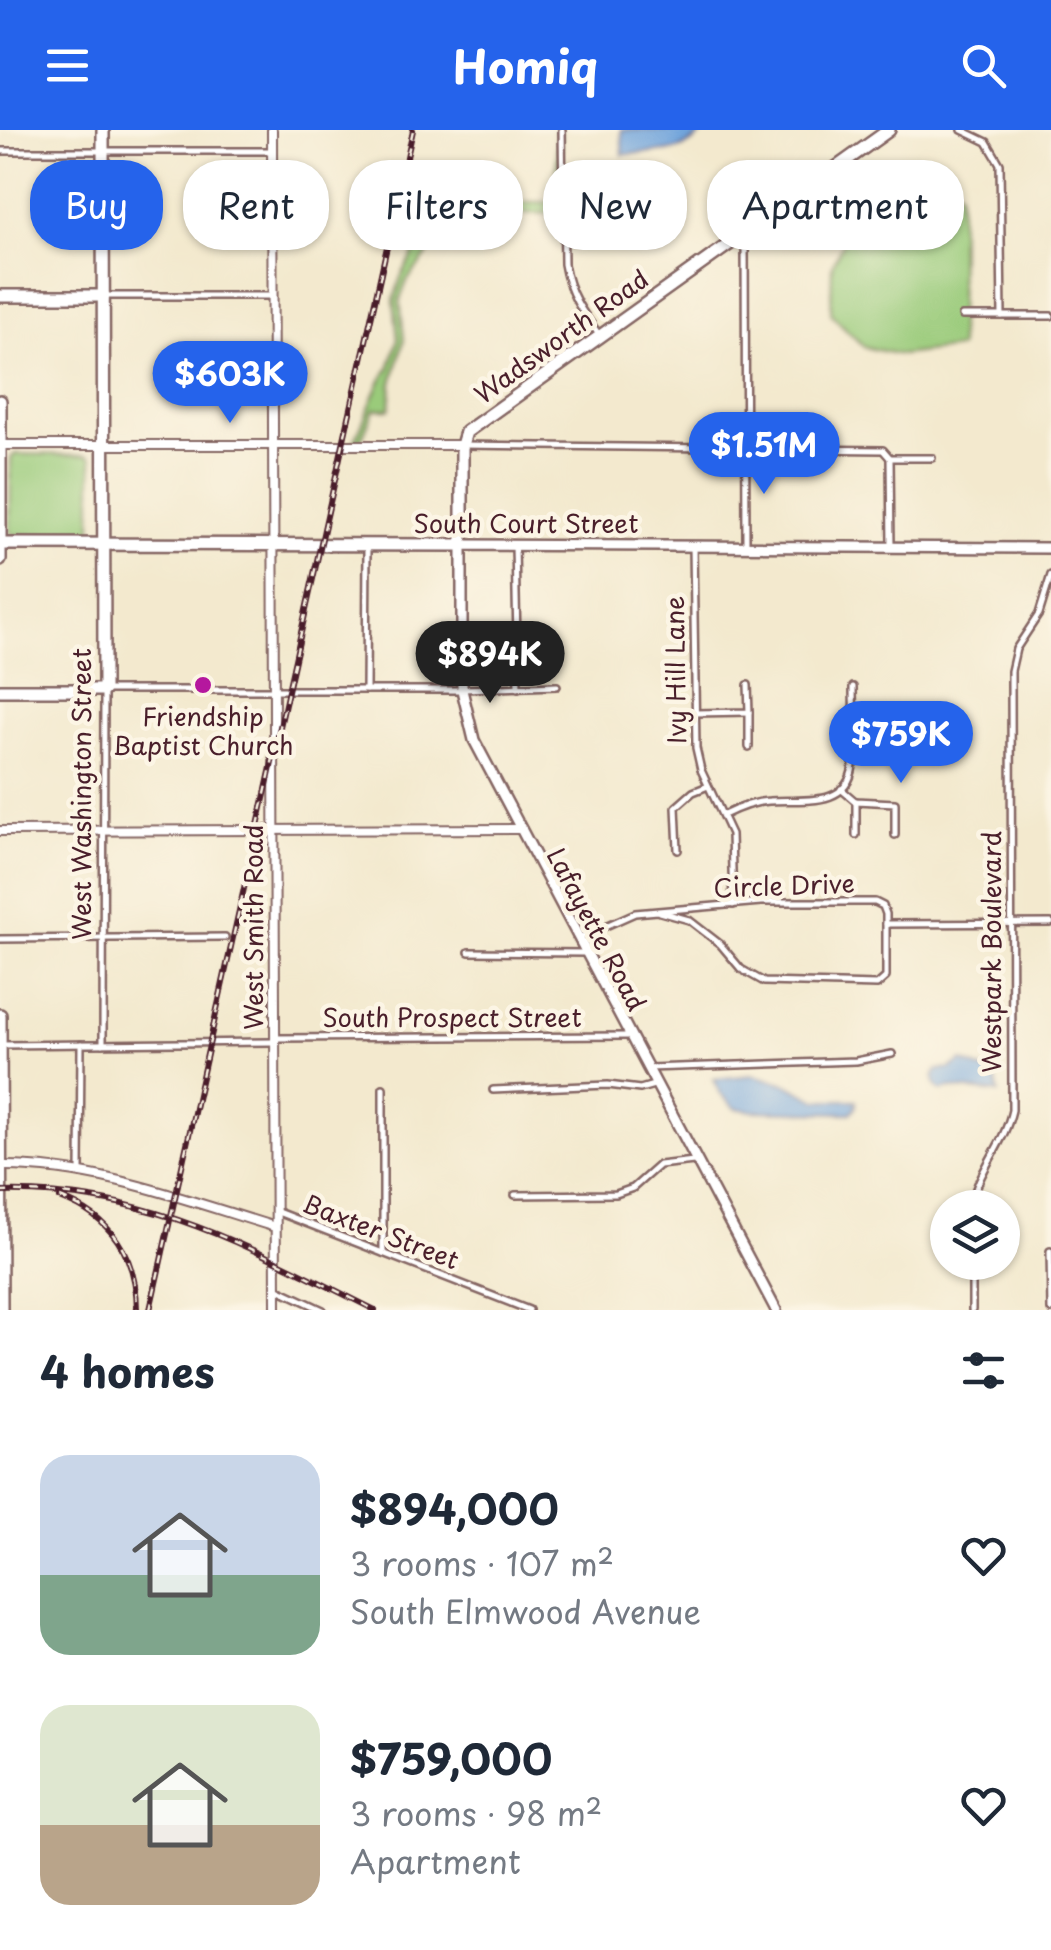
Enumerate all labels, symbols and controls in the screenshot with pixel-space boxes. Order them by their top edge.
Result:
text: Homiq [453,31,598,99]
icon: menu [40,38,95,93]
icon: search [956,38,1011,93]
chip: Buy [30,160,163,250]
chip: Rent [183,160,329,250]
chip: Filters [349,160,523,250]
chip: New [543,160,687,250]
chip: Apartment [707,160,964,250]
street label: Wadsworth Road [466,260,656,412]
pin: $603K [160,341,300,426]
text: $603K [175,349,285,397]
pin: $1.51M [683,412,845,497]
text: $1.51M [711,420,817,468]
street label: South Court Street [413,504,639,542]
street label: Ivy Hill Lane [655,595,695,745]
pin: $894K [420,621,560,706]
text: $894K [438,629,542,677]
street label: West Washington Street [62,648,100,940]
marker: Friendship Baptist Church [192,674,214,696]
place label: Friendship Baptist Church [112,697,294,764]
pin: $759K [831,701,971,786]
text: $759K [851,709,951,757]
street label: West Smith Road [234,824,272,1030]
street label: Westpark Boulevard [972,831,1010,1073]
street label: Lafayette Road [538,841,656,1017]
street label: Circle Drive [713,864,855,906]
street label: South Prospect Street [322,998,582,1036]
street label: Baxter Street [297,1184,465,1278]
map controls [930,1190,1020,1280]
button: layers [930,1190,1020,1280]
text: 4 homes [40,1339,215,1402]
icon: filters [956,1343,1011,1398]
text: $894,000 [350,1476,559,1539]
icon: home [120,1495,240,1615]
icon: heart [956,1528,1011,1583]
text: 3 rooms · 107 m² [350,1539,614,1587]
text: South Elmwood Avenue [350,1587,701,1635]
text: $759,000 [350,1726,552,1789]
icon: home [120,1745,240,1865]
icon: heart [956,1778,1011,1833]
text: 3 rooms · 98 m² [350,1789,602,1837]
text: Apartment [350,1837,521,1885]

